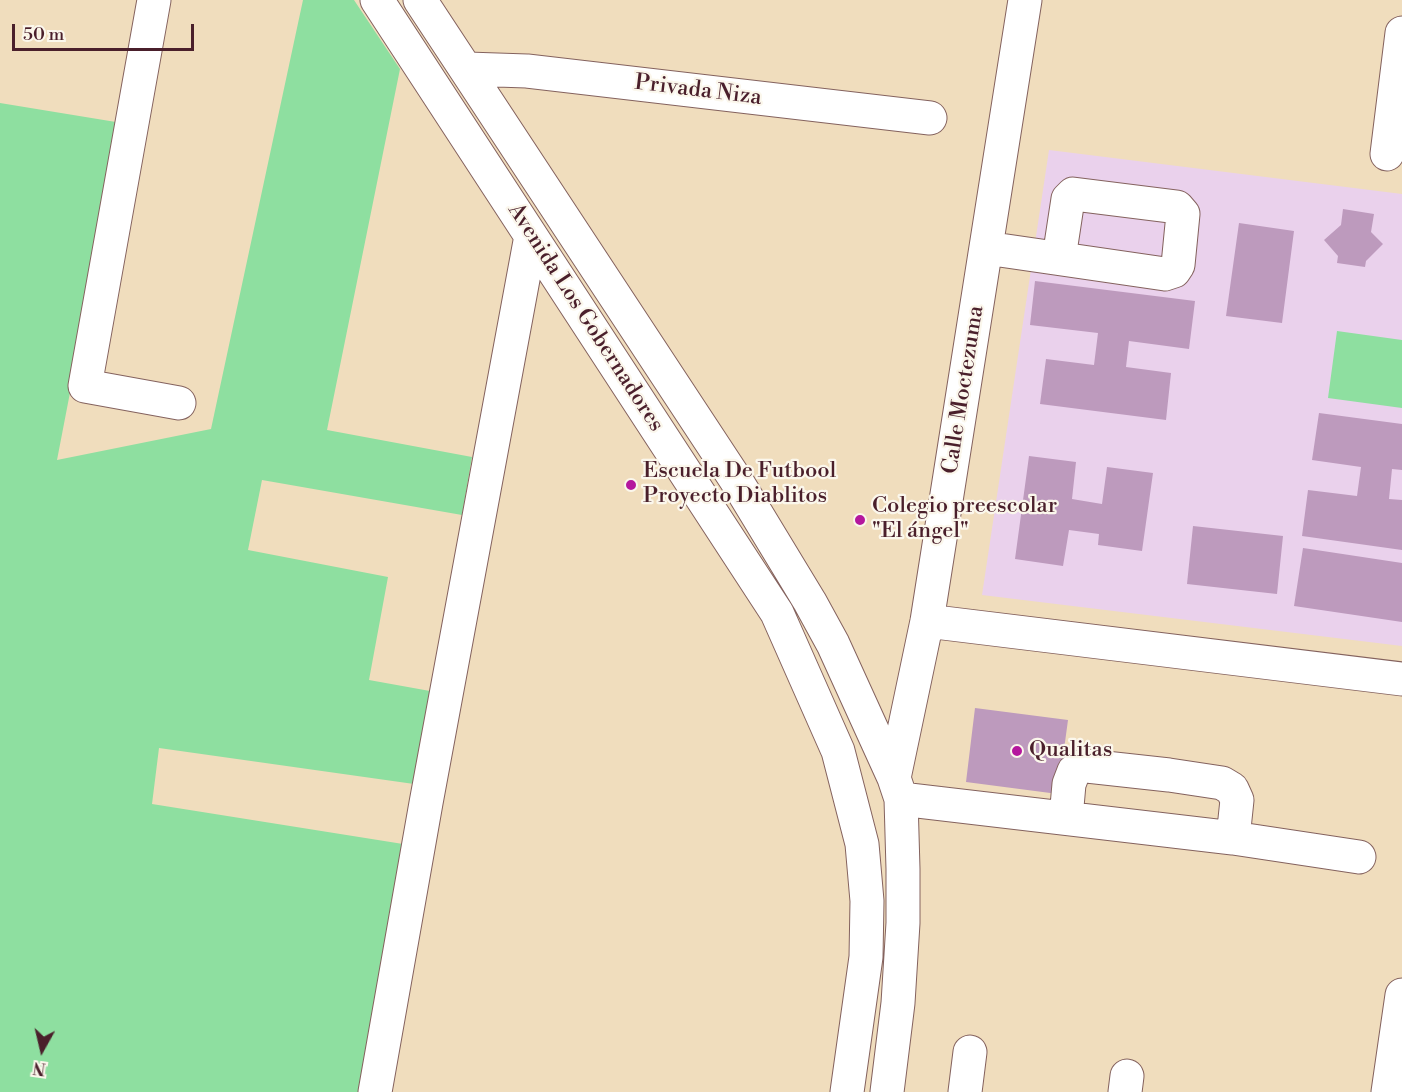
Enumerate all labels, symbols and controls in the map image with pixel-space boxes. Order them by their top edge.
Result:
scale bar [15,12,196,50]
text: 50 m [23,23,64,46]
street label: Privada Niza [633,70,763,112]
street label: Avenida Los Gobernadores [501,199,669,437]
street label: Calle Moctezuma [938,304,990,476]
place label: Escuela De Futbool Proyecto Diablitos [643,459,836,511]
marker: Escuela De Futbool Proyecto Diablitos [624,478,638,492]
place label: Colegio preescolar "El ángel" [872,494,1057,546]
marker: Colegio preescolar "El ángel" [853,513,867,527]
place label: Qualitas [1029,738,1112,764]
marker: Qualitas [1010,744,1024,758]
north arrow [12,1020,72,1080]
text: N [32,1057,47,1079]

